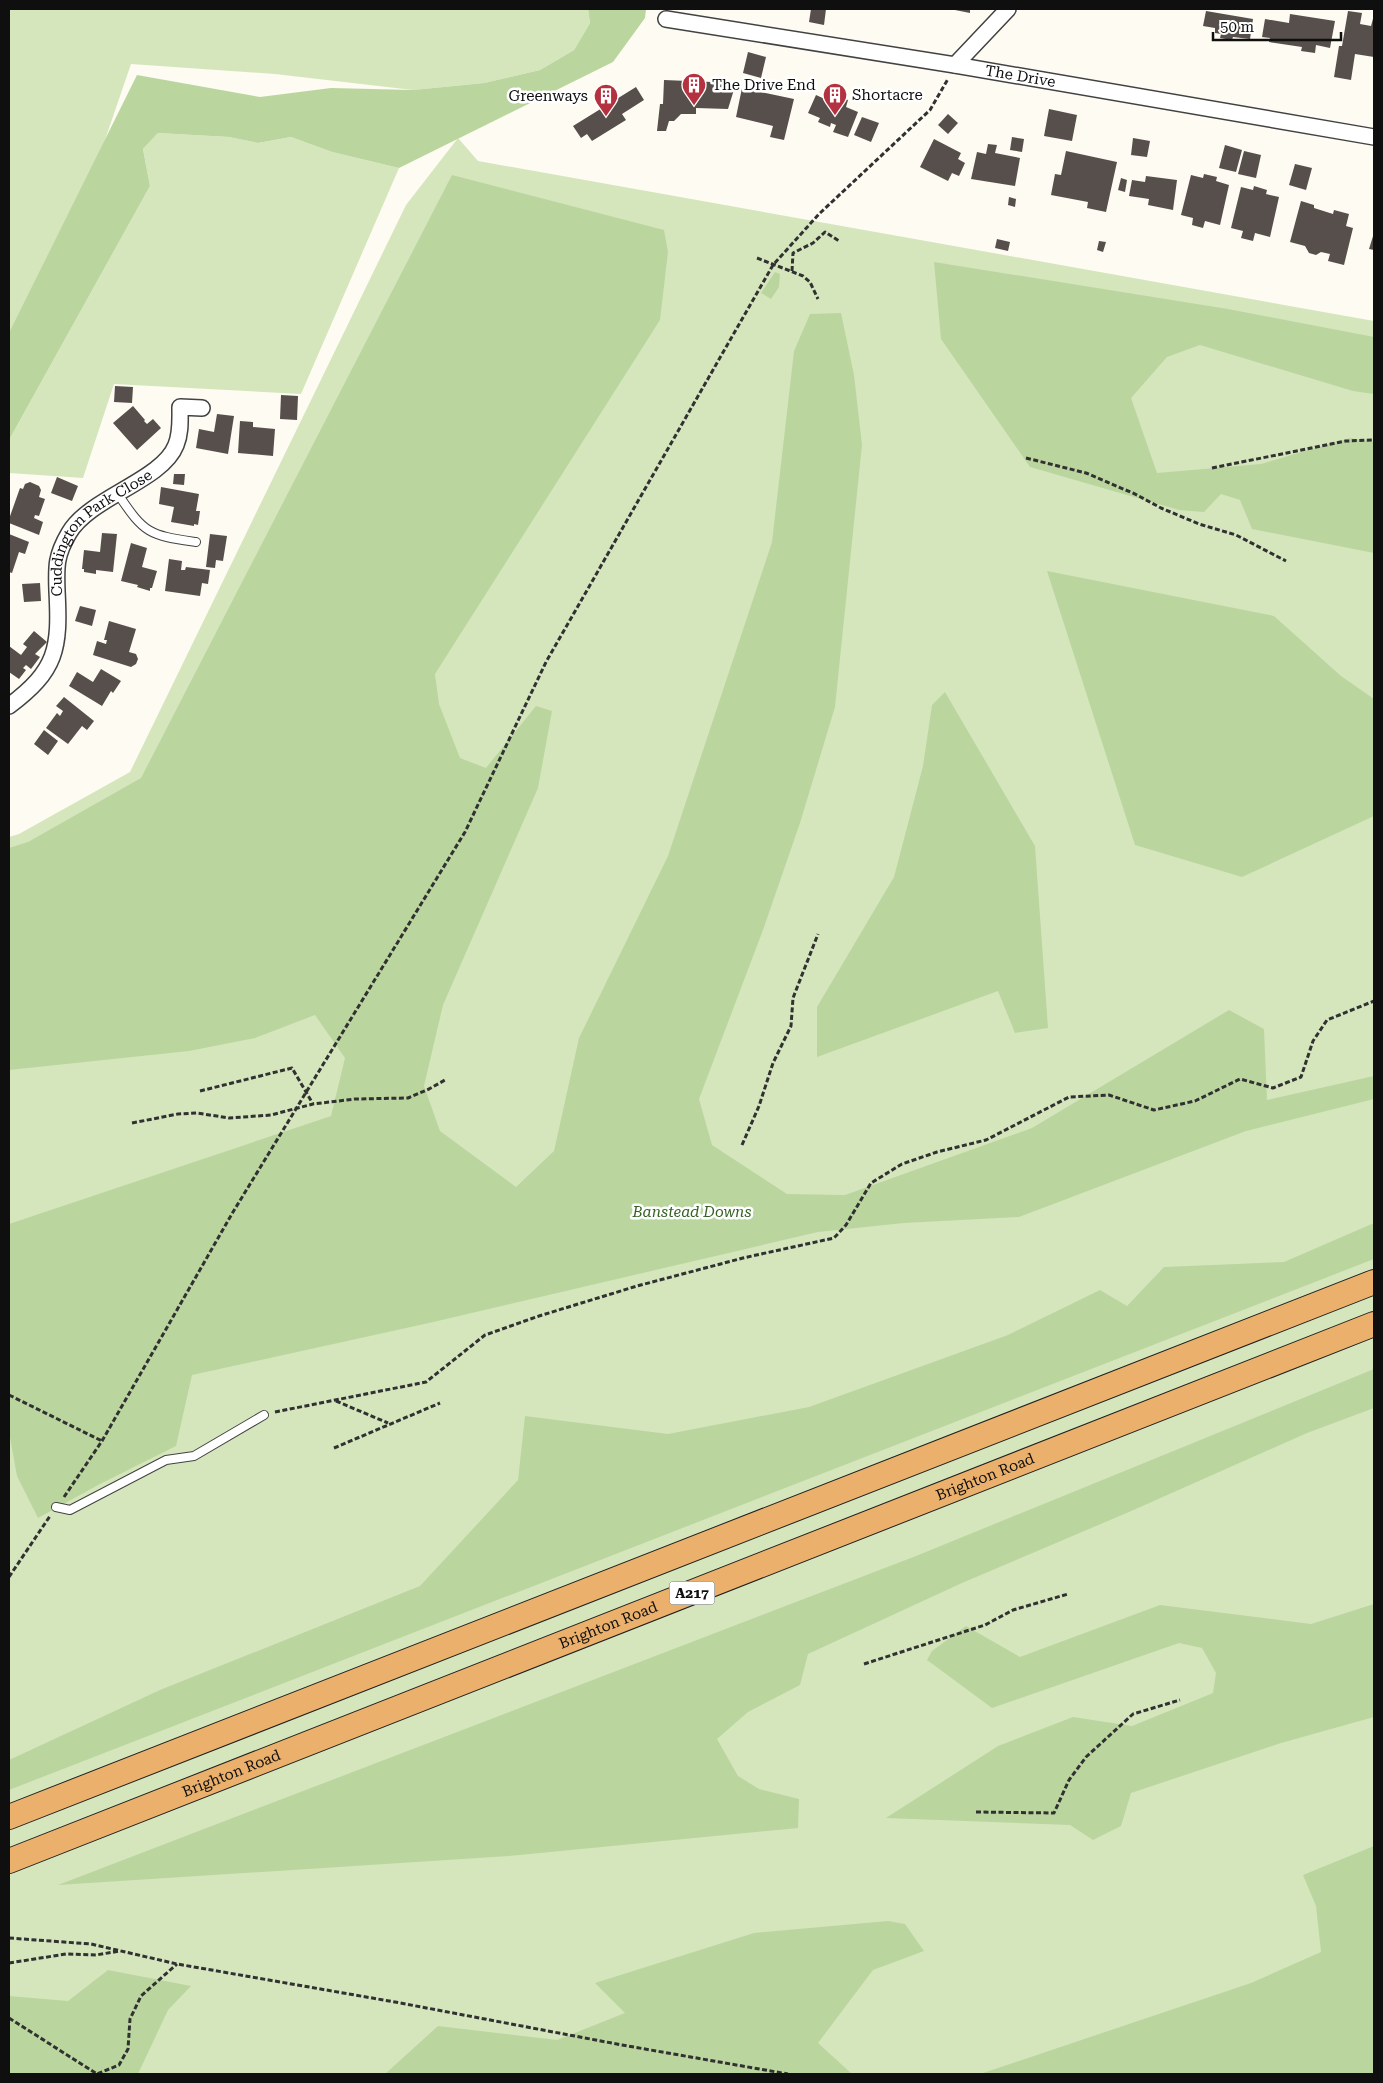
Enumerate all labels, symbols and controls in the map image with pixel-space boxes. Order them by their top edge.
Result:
scale bar [1213,10,1340,42]
text: 50 m [1220,18,1255,36]
street label: The Drive [984,61,1057,91]
building icon: The Drive End [681,72,707,106]
place label: The Drive End [712,76,816,94]
building icon: Shortacre [822,82,848,116]
building icon: Greenways [593,83,619,117]
place label: Shortacre [852,86,923,104]
place label: Greenways [508,87,588,105]
street label: Cuddington Park Close [48,466,155,597]
park label: Banstead Downs [632,1203,752,1221]
street label: Brighton Road [933,1449,1037,1504]
road number: A217 [670,1582,714,1605]
street label: Brighton Road [556,1598,660,1653]
street label: Brighton Road [180,1746,284,1801]

